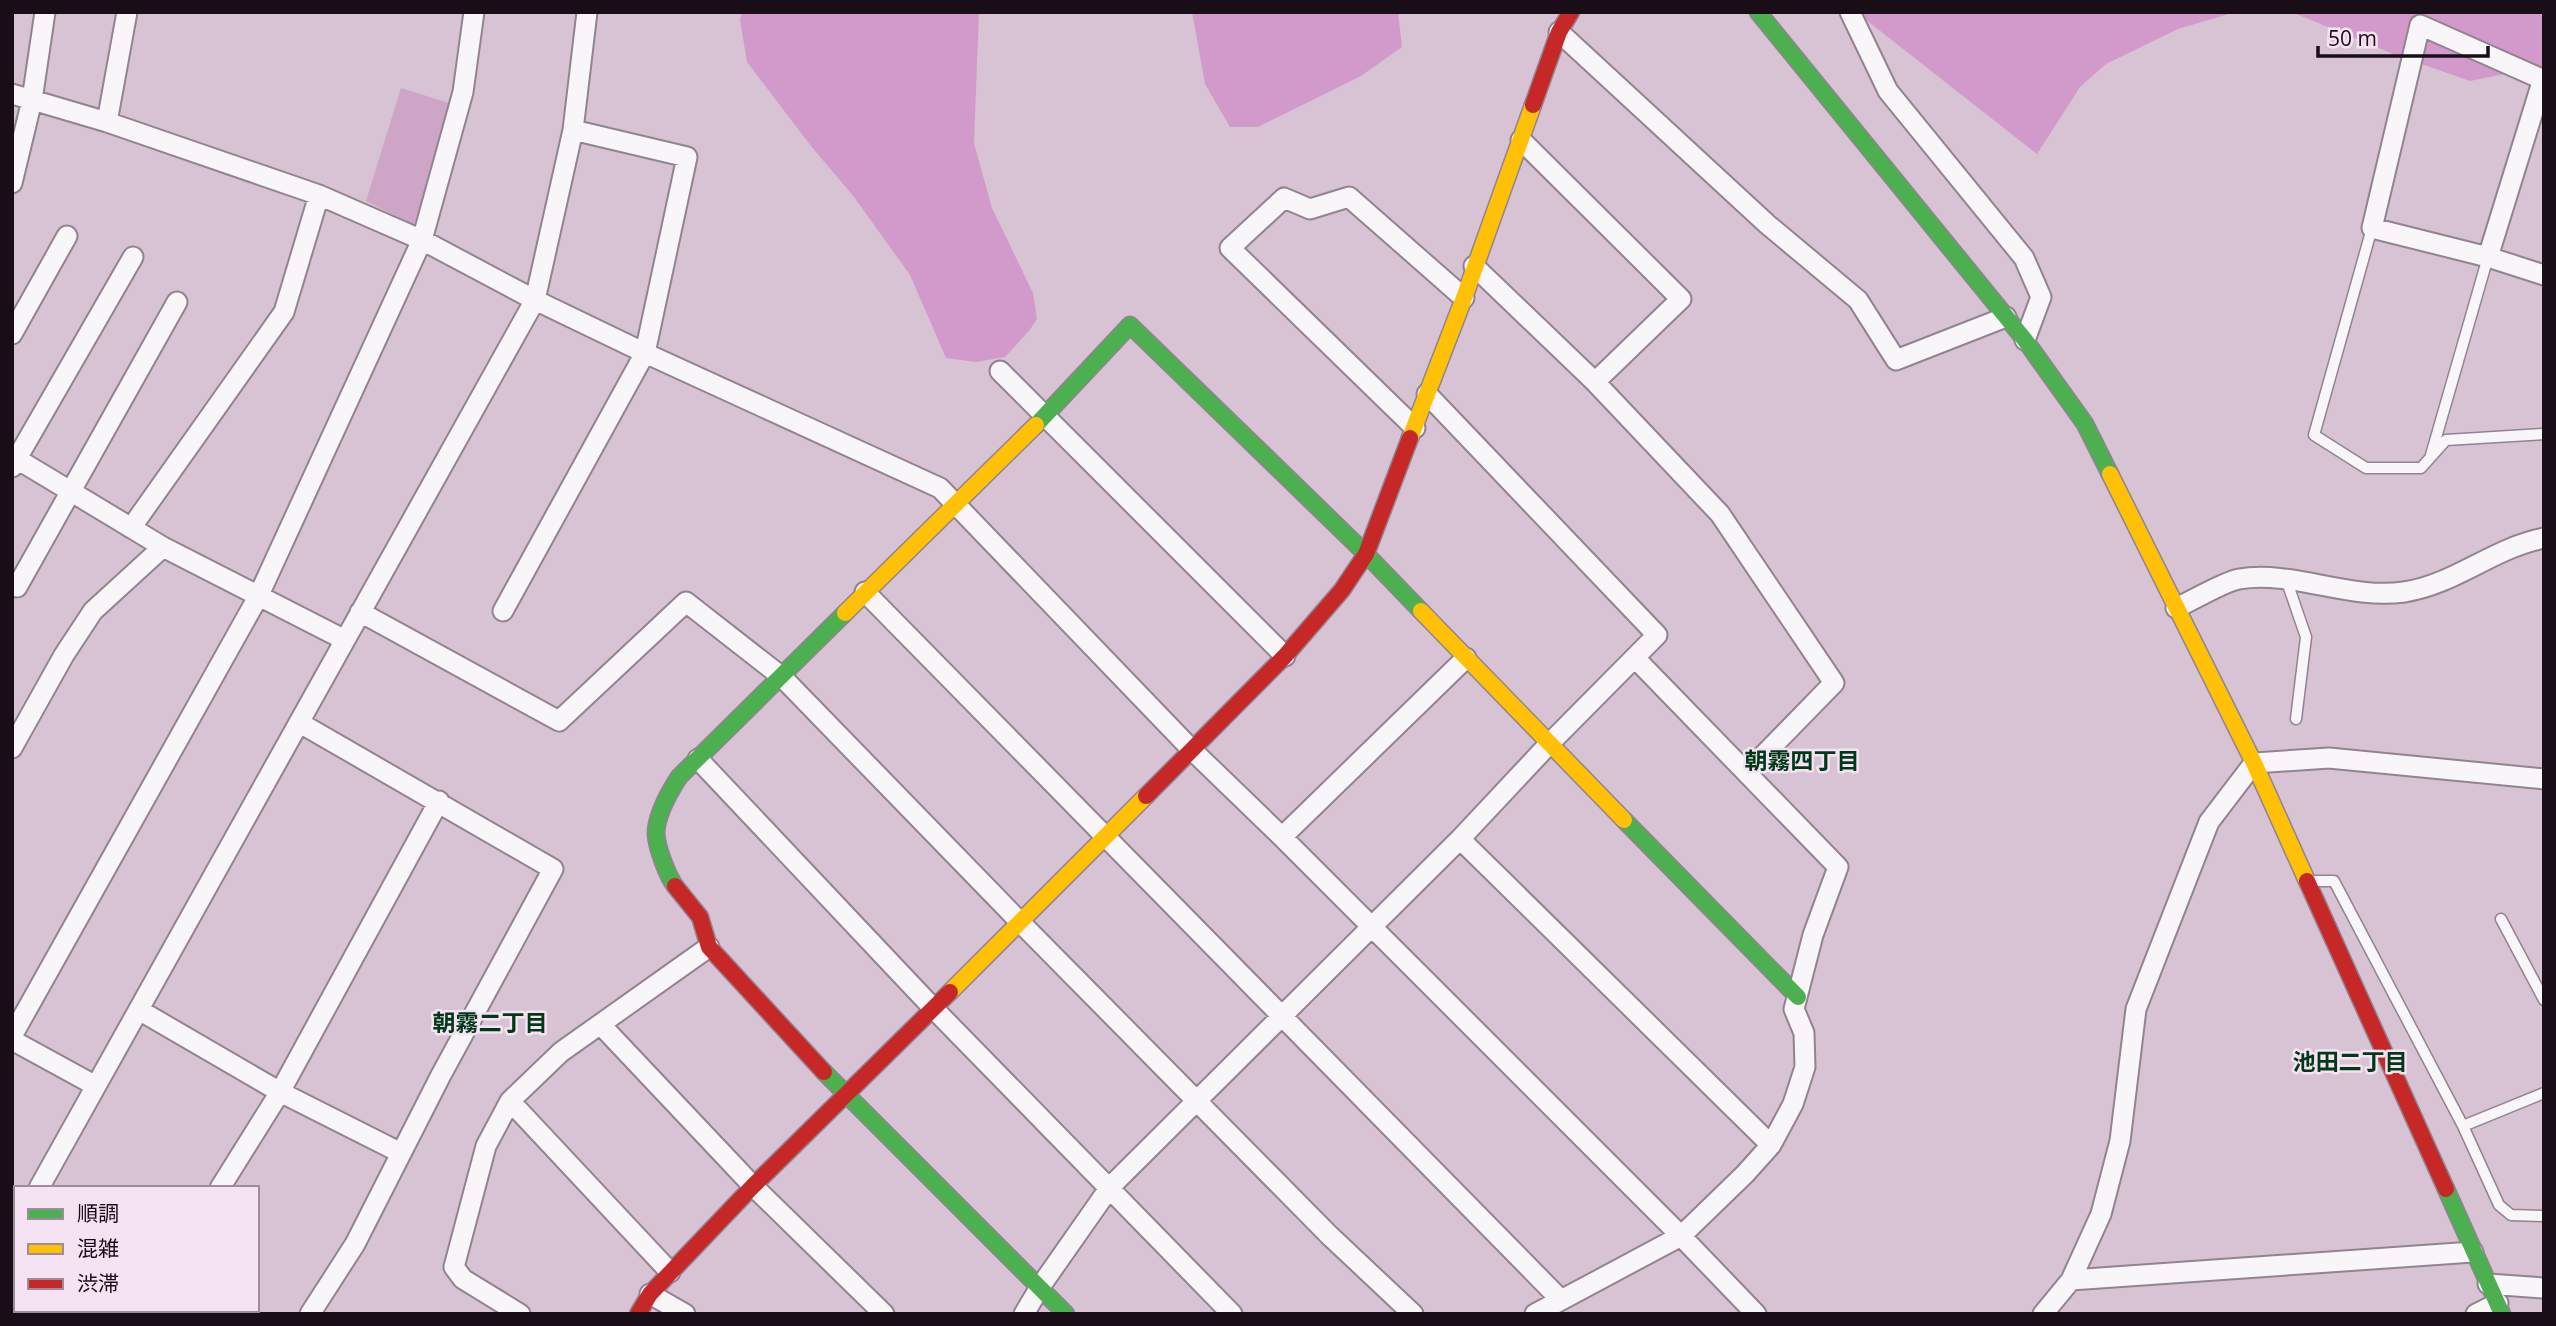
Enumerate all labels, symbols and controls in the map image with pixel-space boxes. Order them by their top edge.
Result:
scale bar [2318,14,2488,58]
text: 50 m [2328,24,2377,52]
district label: 朝霧四丁目 [1745,744,1860,776]
district label: 朝霧二丁目 [433,1006,548,1038]
district label: 池田二丁目 [2293,1045,2408,1077]
legend [14,1186,259,1312]
text: 順調 [77,1199,119,1227]
text: 混雑 [77,1234,119,1262]
text: 渋滞 [77,1269,119,1297]

